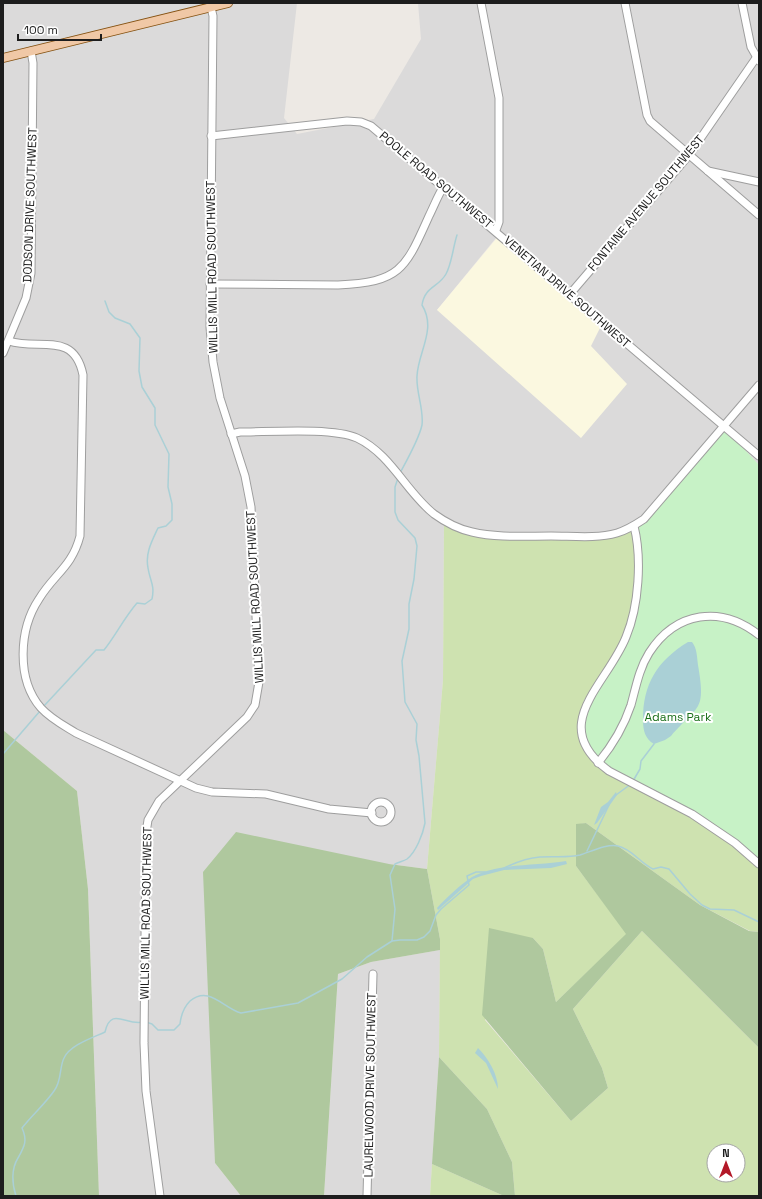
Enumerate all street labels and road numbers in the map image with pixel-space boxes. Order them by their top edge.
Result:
street label: DODSON DRIVE SOUTHWEST [19,127,41,283]
street label: POOLE ROAD SOUTHWEST [376,128,496,232]
street label: FONTAINE AVENUE SOUTHWEST [584,132,708,274]
street label: WILLIS MILL ROAD SOUTHWEST [202,180,222,354]
street label: VENETIAN DRIVE SOUTHWEST [500,233,634,351]
street label: WILLIS MILL ROAD SOUTHWEST [242,510,268,684]
street label: WILLIS MILL ROAD SOUTHWEST [136,826,156,1000]
street label: LAURELWOOD DRIVE SOUTHWEST [360,992,380,1178]

